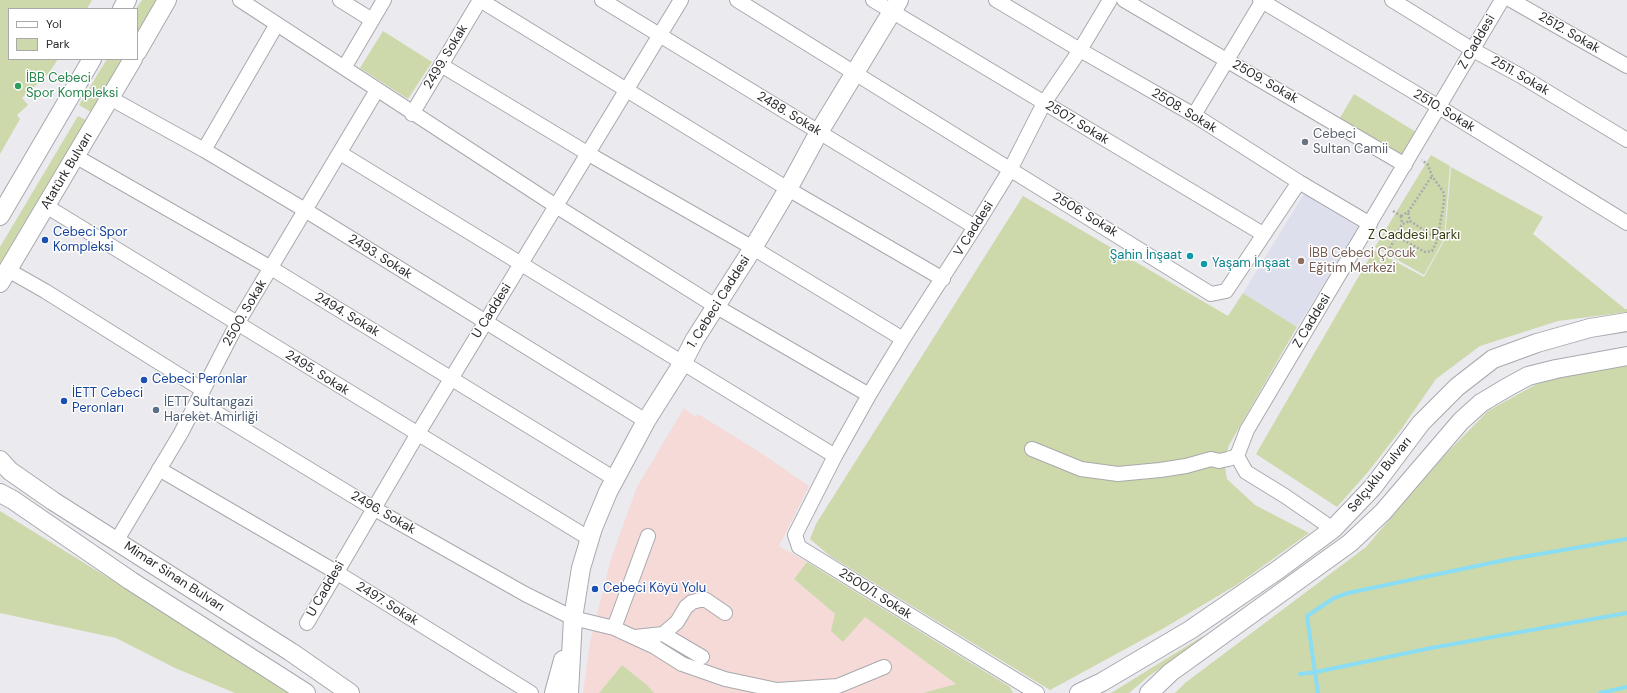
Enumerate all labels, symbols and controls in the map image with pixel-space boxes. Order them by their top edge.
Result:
legend [8,8,138,60]
street label: 2512. Sokak [1535,9,1603,57]
street label: Z Caddesi [1455,12,1499,72]
text: Yol [46,16,62,32]
street label: 2499. Sokak [421,22,471,92]
text: Park [46,36,70,52]
street label: 2511. Sokak [1488,53,1552,99]
street label: 2509. Sokak [1229,57,1301,107]
place label: İBB Cebeci Spor Kompleksi [26,71,118,102]
marker: İBB Cebeci Spor Kompleksi [13,81,23,91]
street label: 2508. Sokak [1148,85,1220,137]
street label: 2510. Sokak [1410,86,1478,136]
street label: 2488. Sokak [754,89,824,139]
street label: 2507. Sokak [1042,98,1112,148]
place label: Cebeci Sultan Camii [1313,127,1388,158]
street label: Atatürk Bulvarı [38,130,96,212]
marker: Cebeci Sultan Camii [1300,137,1310,147]
street label: 2506. Sokak [1050,189,1120,241]
street label: V Caddesi [951,199,997,259]
place label: Cebeci Spor Kompleksi [53,225,127,256]
park label: Z Caddesi Parkı [1368,228,1460,244]
street label: 2493. Sokak [345,231,415,283]
marker: Cebeci Spor Kompleksi [40,235,50,245]
place label: İBB Cebeci Çocuk Eğitim Merkezi [1309,246,1416,277]
place label: Şahin İnşaat [1110,248,1182,264]
marker: Şahin İnşaat [1185,251,1195,261]
street label: 1. Cebeci Caddesi [684,253,754,351]
place label: Yaşam İnşaat [1212,256,1290,272]
marker: İBB Cebeci Çocuk Eğitim Merkezi [1296,256,1306,266]
marker: Yaşam İnşaat [1199,259,1209,269]
street label: 2500. Sokak [220,277,270,349]
street label: U Caddesi [469,281,515,341]
street label: 2494. Sokak [312,290,382,340]
street label: Z Caddesi [1290,291,1334,351]
street label: 2495. Sokak [282,347,352,399]
place label: Cebeci Peronlar [152,372,247,388]
marker: Cebeci Peronlar [139,375,149,385]
place label: İETT Cebeci Peronları [72,386,143,417]
place label: İETT Sultangazi Hareket Amirliği [164,395,258,426]
marker: İETT Cebeci Peronları [59,396,69,406]
marker: İETT Sultangazi Hareket Amirliği [151,405,161,415]
street label: Selçuklu Bulvarı [1345,434,1415,516]
street label: 2496. Sokak [348,488,418,538]
street label: Mimar Sinan Bulvarı [121,539,227,615]
street label: U Caddesi [304,558,348,620]
street label: 2500/1. Sokak [836,565,914,623]
street label: 2497. Sokak [353,579,421,629]
place label: Cebeci Köyü Yolu [603,581,706,597]
marker: Cebeci Köyü Yolu [590,584,600,594]

